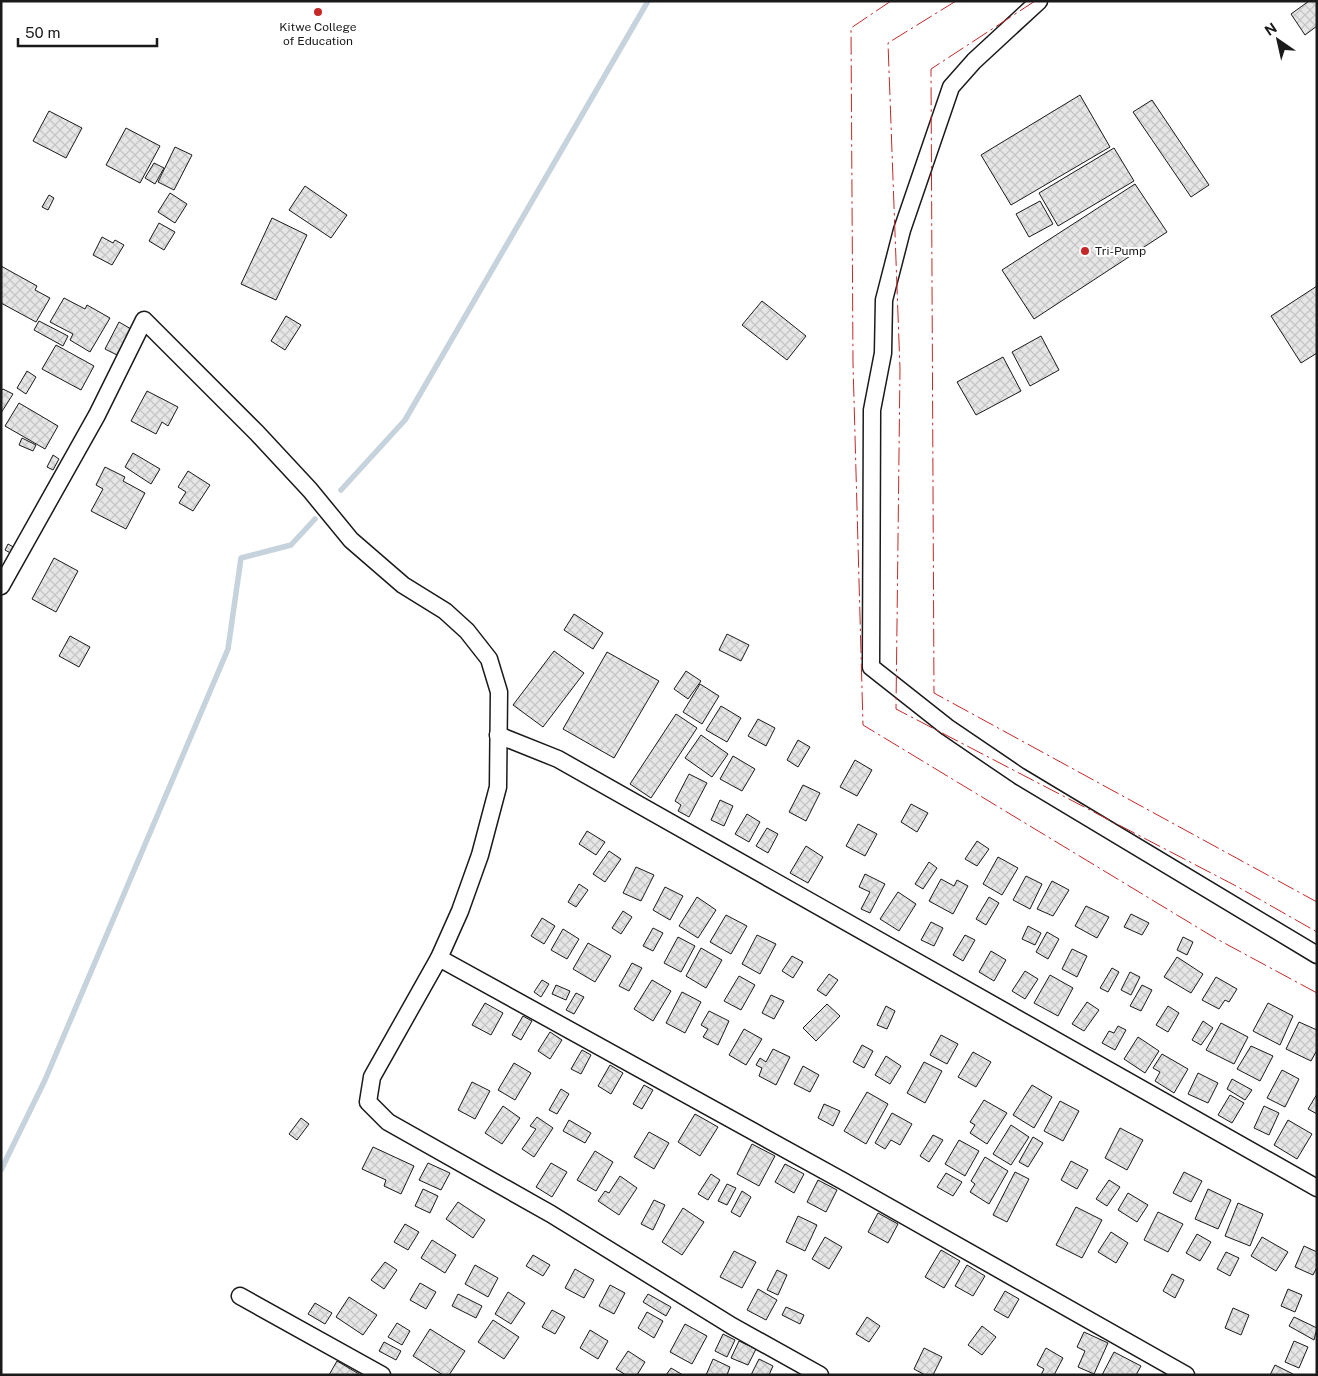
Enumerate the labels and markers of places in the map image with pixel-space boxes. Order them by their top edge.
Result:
marker: Kitwe College of Education [312,6,324,18]
place label: Kitwe College of Education [279,20,357,48]
place label: Tri-Pump [1095,244,1146,258]
marker: Tri-Pump [1079,245,1091,257]

